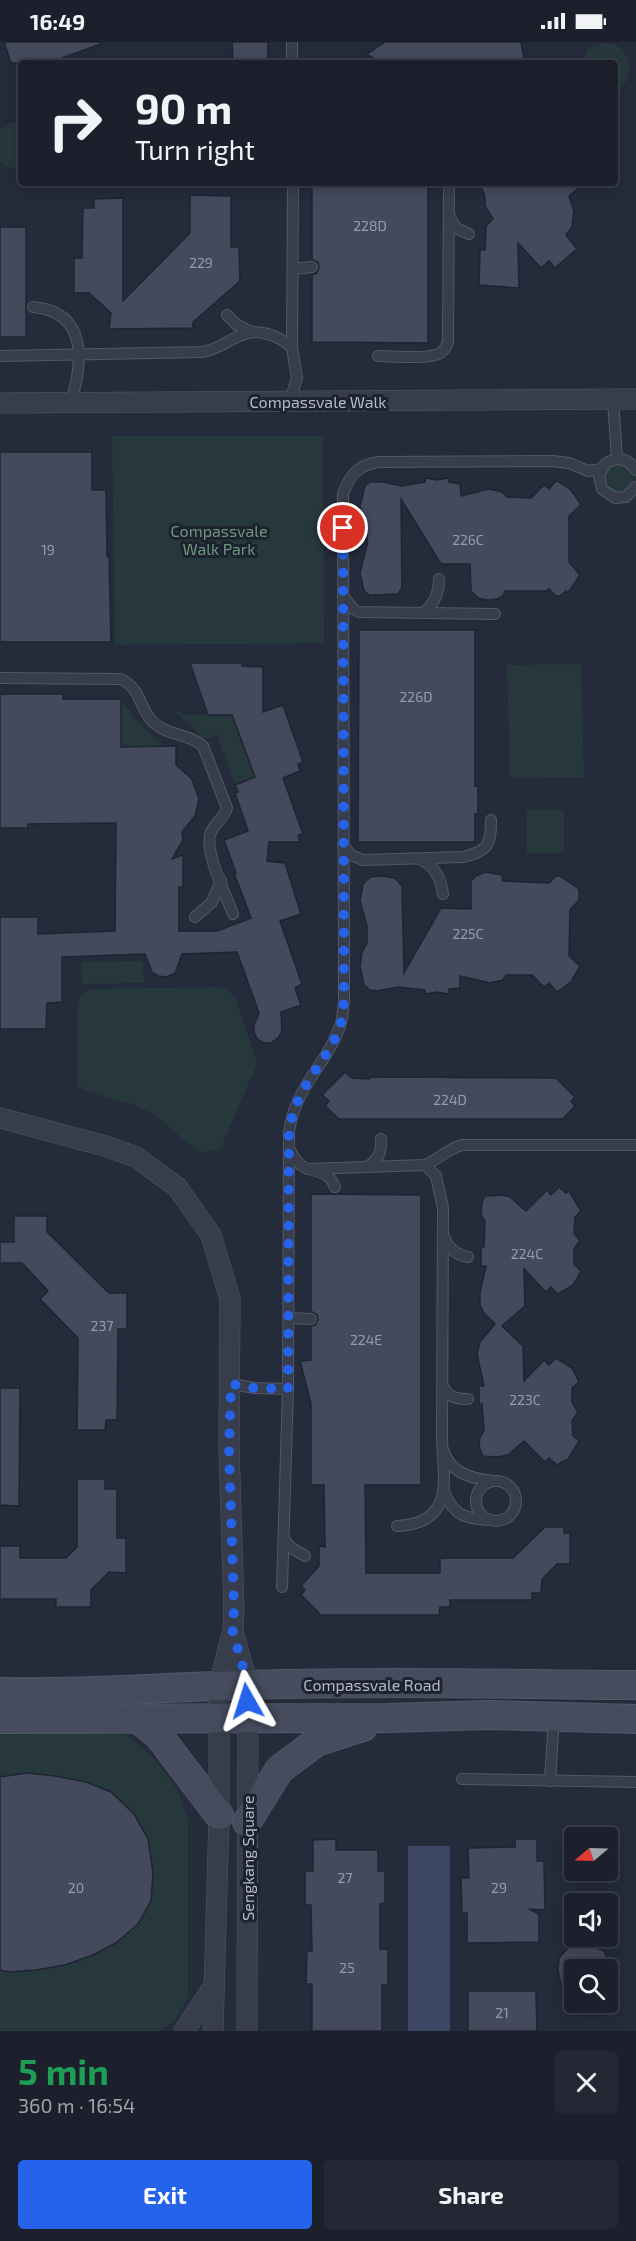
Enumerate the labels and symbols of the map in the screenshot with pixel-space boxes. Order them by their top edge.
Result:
house number: 228D [353,217,387,234]
house number: 229 [189,254,213,271]
street label: Compassvale Walk [249,392,387,411]
pin [317,502,368,553]
park label: Compassvale Walk Park [170,521,268,558]
house number: 226C [452,531,484,548]
house number: 19 [41,541,55,558]
house number: 226D [399,688,433,705]
house number: 225C [452,925,484,942]
house number: 224D [433,1091,467,1108]
house number: 224C [511,1245,543,1262]
house number: 237 [91,1317,113,1334]
house number: 224E [350,1331,382,1348]
house number: 223C [509,1391,541,1408]
position arrow [215,1669,279,1733]
street label: Compassvale Road [303,1675,441,1694]
street label: Sengkang Square [238,1795,257,1921]
north arrow [564,1827,618,1881]
house number: 27 [337,1869,353,1886]
house number: 20 [68,1879,84,1896]
house number: 29 [491,1879,507,1896]
house number: 25 [339,1959,355,1976]
house number: 21 [495,2004,509,2021]

